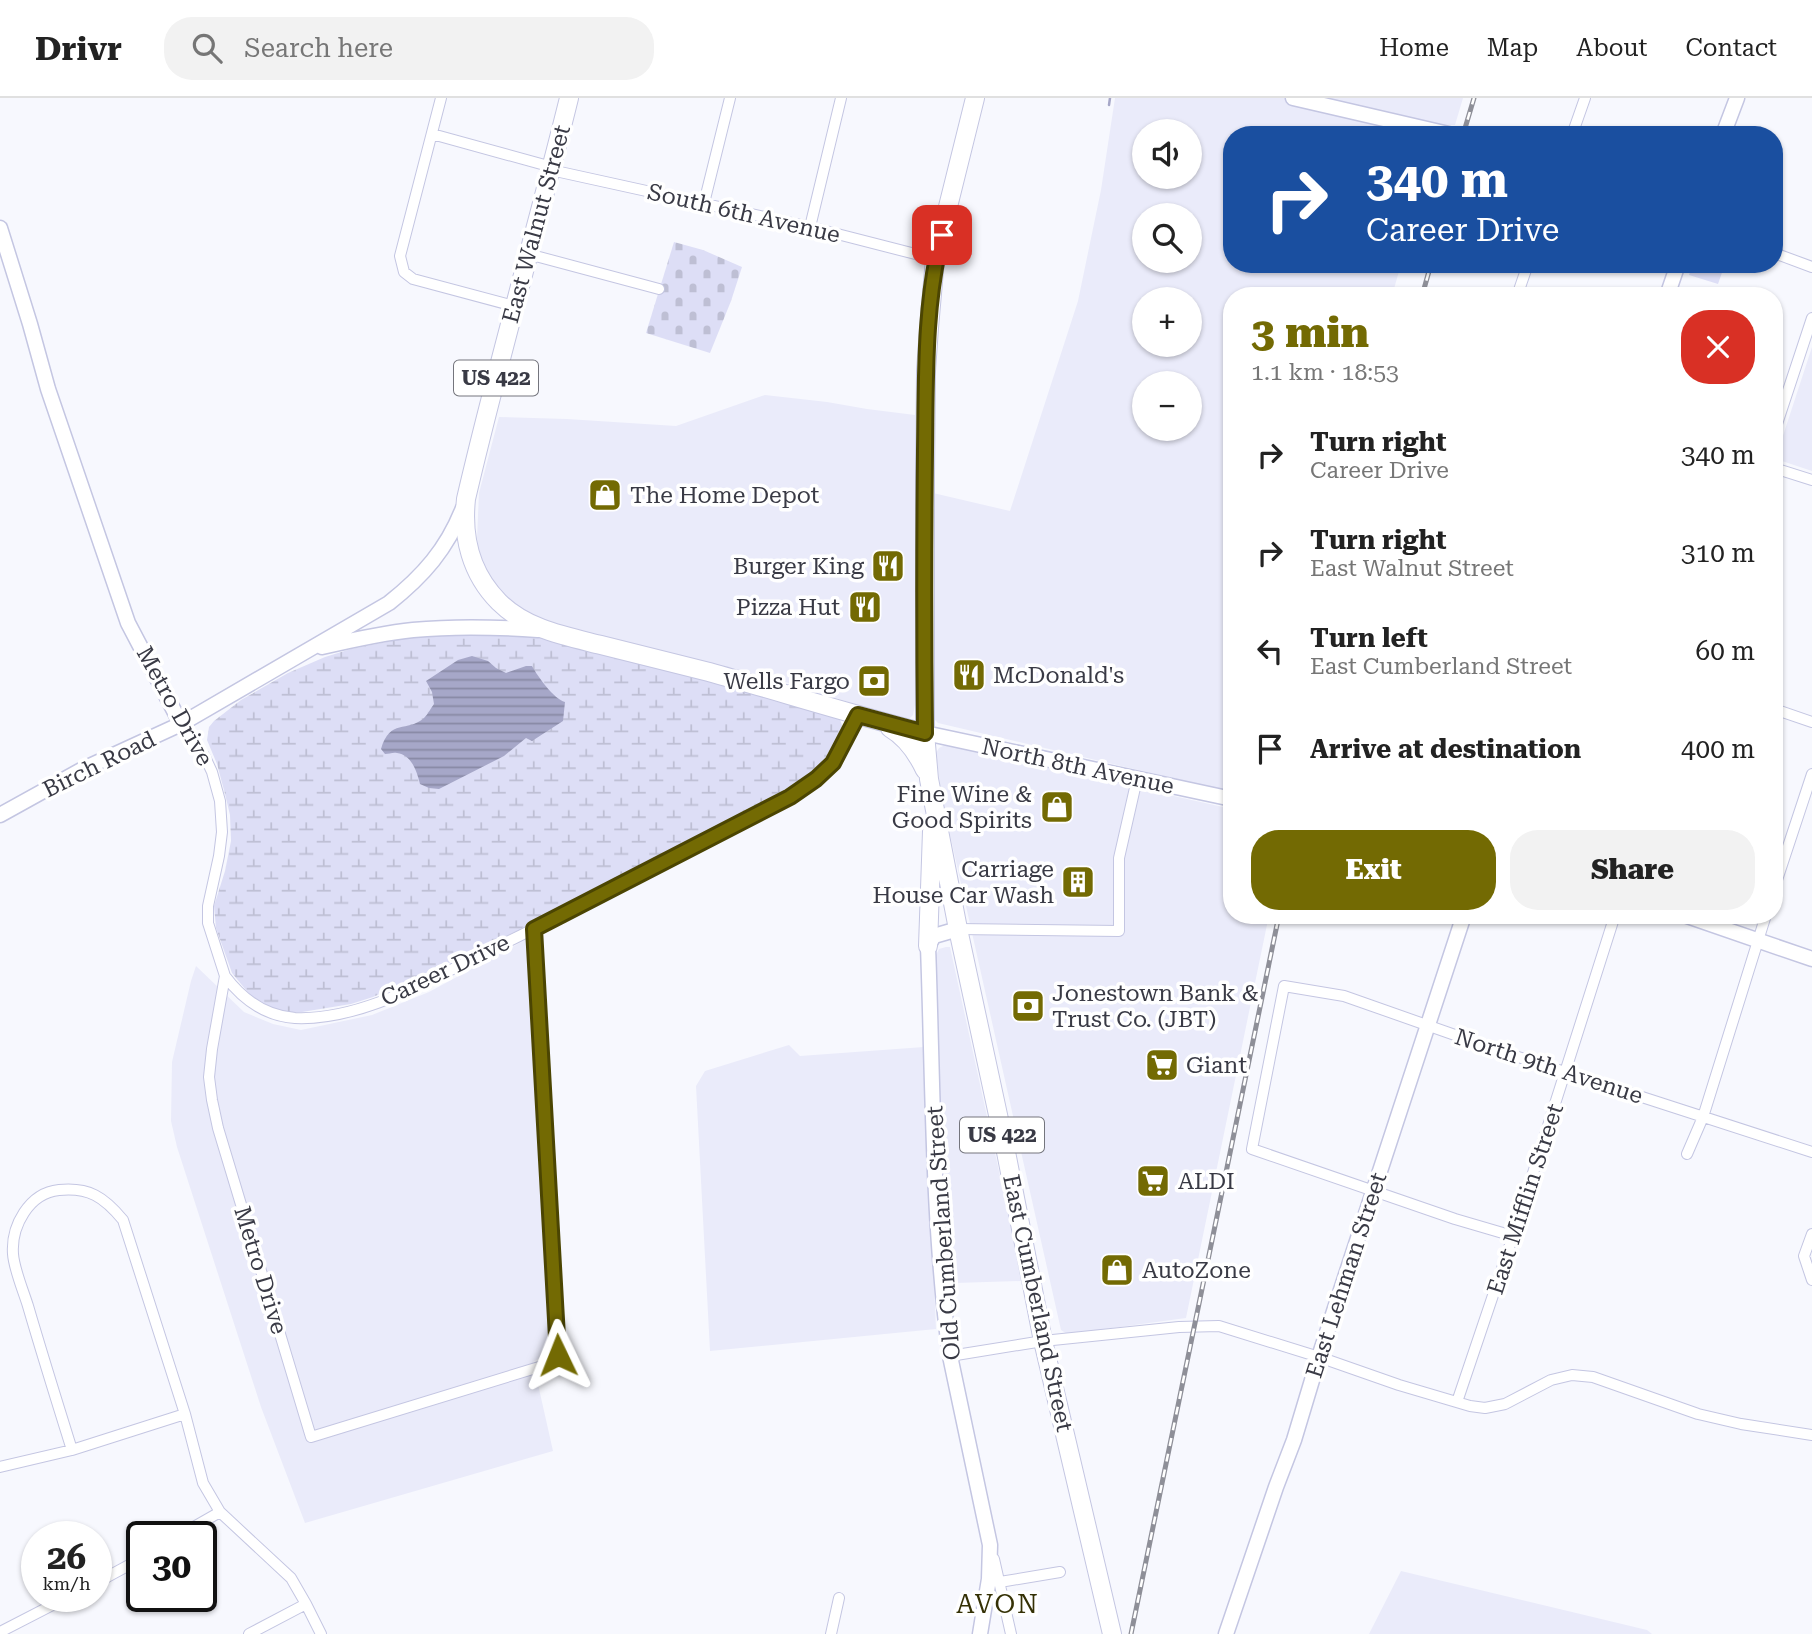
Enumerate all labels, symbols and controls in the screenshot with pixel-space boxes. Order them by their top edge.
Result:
search box [164,17,654,80]
text: Drivr [35,29,122,68]
icon: search [188,29,226,67]
text: Search here [244,33,393,63]
text: Home [1379,34,1449,62]
text: Map [1487,34,1538,62]
text: About [1576,34,1647,62]
text: Contact [1685,34,1777,62]
map controls [1132,119,1202,441]
button: sound [1132,119,1202,189]
street label: East Walnut Street [497,122,576,326]
text: 340 m [1366,152,1508,209]
icon: right [1251,154,1342,245]
street label: South 6th Avenue [645,178,843,249]
button: search [1132,203,1202,273]
pin [912,205,972,265]
text: Career Drive [1366,211,1559,249]
icon: arrive [923,216,961,254]
button: + [1132,287,1202,357]
text: 3 min [1251,308,1369,357]
button: close [1681,310,1755,384]
text: 1.1 km · 18:53 [1251,359,1399,386]
road number: US 422 [454,360,538,396]
button: − [1132,371,1202,441]
text: Turn right [1310,427,1446,457]
icon: right [1251,436,1289,474]
text: 340 m [1681,440,1755,470]
text: Career Drive [1310,457,1449,484]
shop icon: The Home Depot [586,476,624,514]
place label: The Home Depot [630,482,820,509]
text: Turn right [1310,525,1446,555]
icon: right [1251,534,1289,572]
text: 310 m [1681,538,1755,568]
restaurant icon: Burger King [869,547,907,585]
place label: Burger King [733,553,864,580]
text: East Walnut Street [1310,555,1514,582]
restaurant icon: Pizza Hut [846,588,884,626]
place label: Pizza Hut [736,594,840,621]
text: Turn left [1310,623,1428,653]
icon: left [1251,632,1289,670]
text: 60 m [1696,636,1755,666]
street label: Metro Drive [131,642,218,771]
text: East Cumberland Street [1310,653,1572,680]
restaurant icon: McDonald's [950,656,988,694]
bank icon: Wells Fargo [855,662,893,700]
place label: McDonald's [993,662,1124,689]
place label: Wells Fargo [723,668,850,695]
street label: Birch Road [38,725,160,803]
icon: arrive [1251,730,1289,768]
street label: North 8th Avenue [979,733,1177,800]
text: Arrive at destination [1310,734,1581,764]
text: 400 m [1681,734,1755,764]
place label: Fine Wine & Good Spirits [892,781,1032,834]
shop icon: Fine Wine & Good Spirits [1038,788,1076,826]
button: Exit [1251,830,1496,910]
button: Share [1510,830,1755,910]
place label: Carriage House Car Wash [872,856,1054,909]
building icon: Carriage House Car Wash [1059,863,1097,901]
street label: Career Drive [377,929,514,1012]
place label: Jonestown Bank & Trust Co. (JBT) [1052,980,1259,1033]
bank icon: Jonestown Bank & Trust Co. (JBT) [1009,987,1047,1025]
street label: North 9th Avenue [1451,1023,1646,1110]
supermarket icon: Giant [1143,1046,1181,1084]
place label: Giant [1186,1052,1247,1079]
street label: East Mifflin Street [1482,1100,1569,1298]
street label: Old Cumberland Street [921,1104,966,1361]
road number: US 422 [960,1118,1044,1152]
supermarket icon: ALDI [1134,1162,1172,1200]
place label: ALDI [1178,1168,1235,1195]
street label: East Lehman Street [1301,1169,1393,1381]
street label: East Cumberland Street [997,1172,1078,1434]
street label: Metro Drive [228,1203,293,1337]
shop icon: AutoZone [1098,1251,1136,1289]
place label: AutoZone [1142,1257,1251,1284]
position arrow [521,1318,595,1392]
speed limit sign: 30 [126,1521,217,1612]
text: 26 [47,1537,86,1578]
text: km/h [42,1573,91,1594]
district label: AVON [956,1589,1040,1619]

